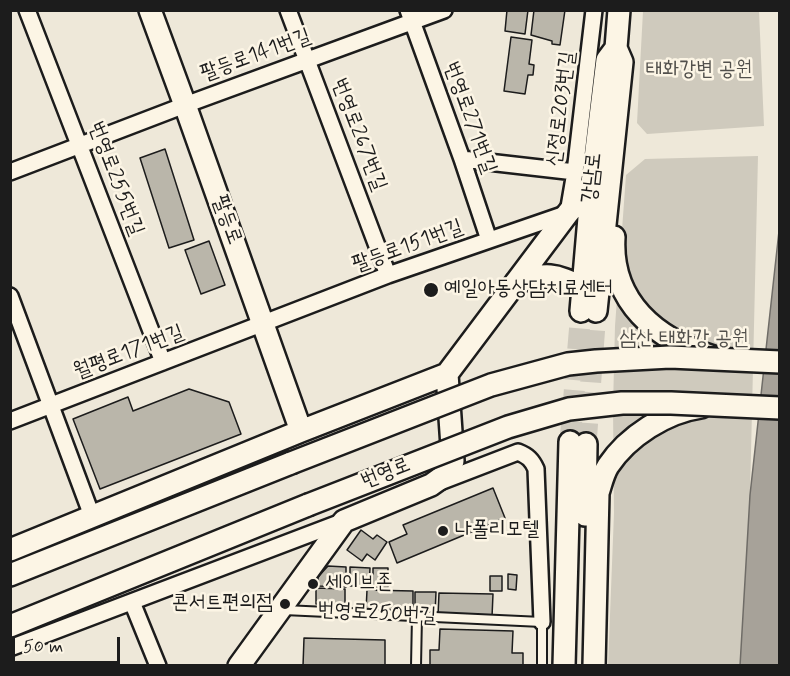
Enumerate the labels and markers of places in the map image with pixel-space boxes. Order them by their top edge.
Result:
place label: 예일아동상담치료센터 [444,277,613,303]
marker: 예일아동상담치료센터 [422,281,440,299]
place label: 나폴리모텔 [455,518,539,544]
marker: 나폴리모텔 [436,524,450,538]
place label: 세이브존 [325,571,393,597]
marker: 세이브존 [306,577,320,591]
place label: 콘서트편의점 [172,591,273,617]
marker: 콘서트편의점 [278,597,292,611]

